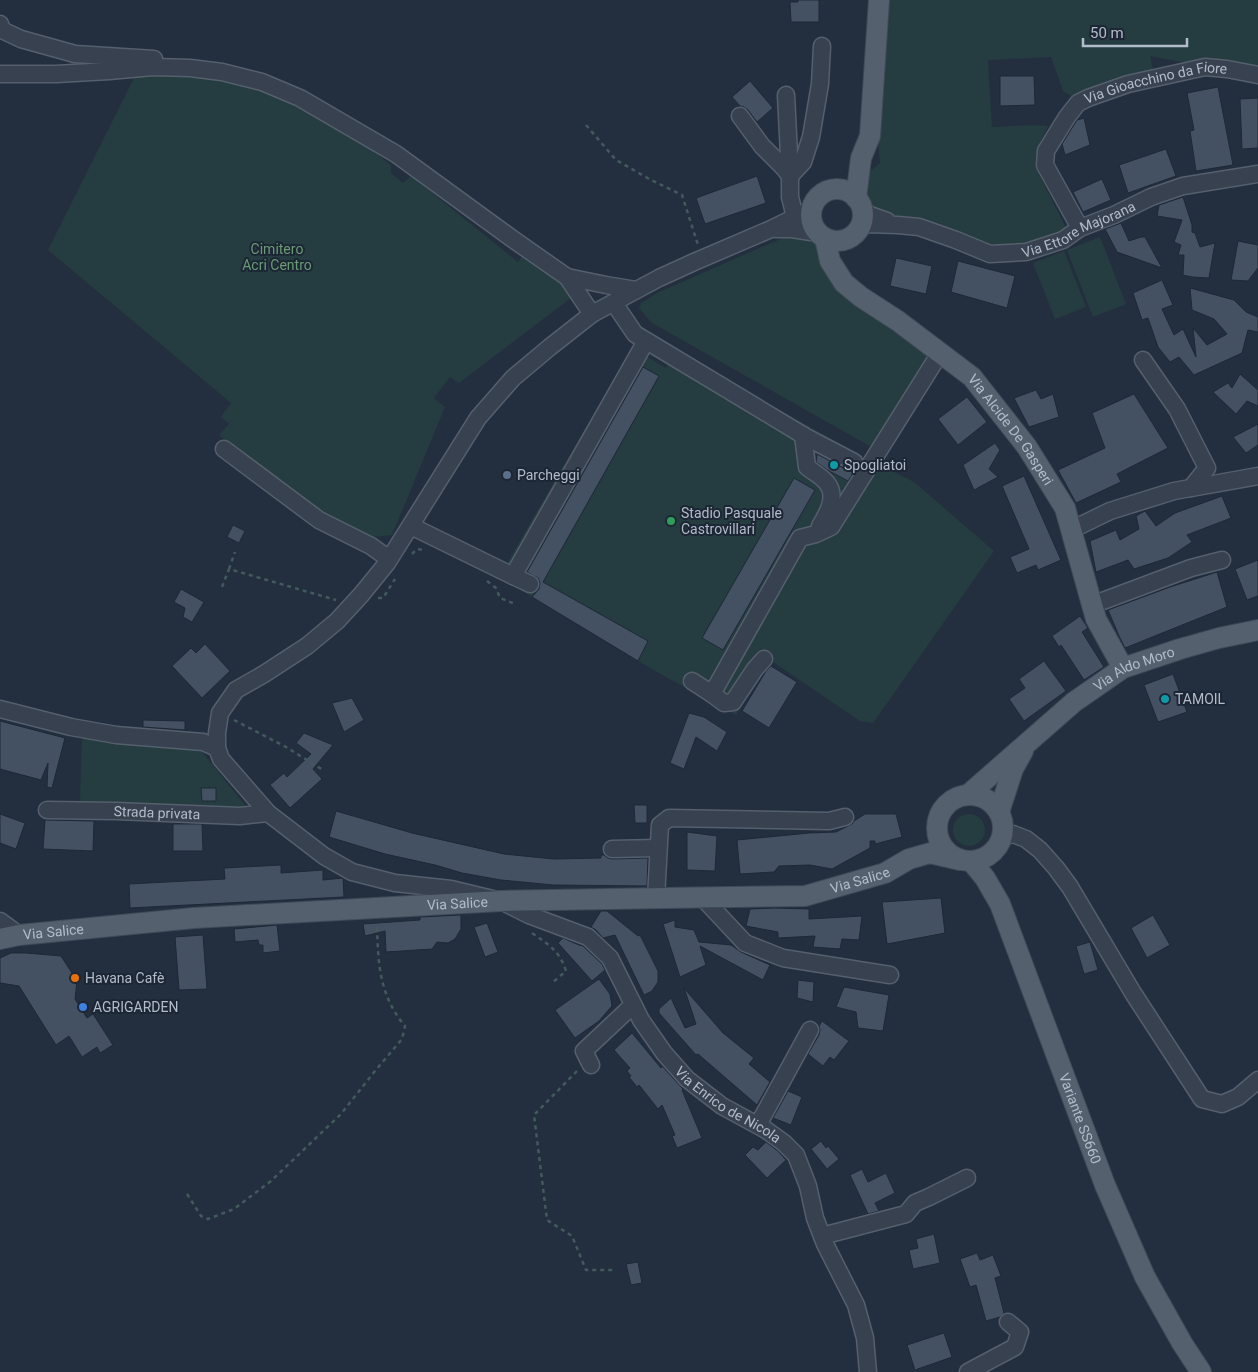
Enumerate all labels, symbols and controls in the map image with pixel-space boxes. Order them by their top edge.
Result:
scale bar [1083,15,1187,47]
text: 50 m [1090,24,1124,42]
street label: Via Gioacchino da Fiore [1082,59,1228,107]
street label: Via Ettore Majorana [1020,198,1138,261]
park label: Cimitero Acri Centro [242,241,312,273]
street label: Via Alcide De Gasperi [965,371,1057,488]
place label: Spogliatoi [844,457,906,473]
marker: Spogliatoi [828,459,840,471]
place label: Parcheggi [517,467,580,483]
marker: Parcheggi [501,469,513,481]
place label: Stadio Pasquale Castrovillari [681,505,782,537]
marker: Stadio Pasquale Castrovillari [665,515,677,527]
street label: Via Aldo Moro [1090,643,1177,694]
place label: TAMOIL [1175,691,1226,707]
marker: TAMOIL [1159,693,1171,705]
street label: Strada privata [113,803,201,822]
street label: Via Salice [829,864,893,896]
street label: Via Salice [426,894,488,913]
street label: Via Salice [22,921,85,943]
place label: Havana Cafè [85,970,164,986]
marker: Havana Cafè [69,972,81,984]
place label: AGRIGARDEN [93,999,178,1015]
marker: AGRIGARDEN [77,1001,89,1013]
street label: Via Enrico de Nicola [672,1063,784,1146]
street label: Variante SS660 [1056,1071,1104,1166]

